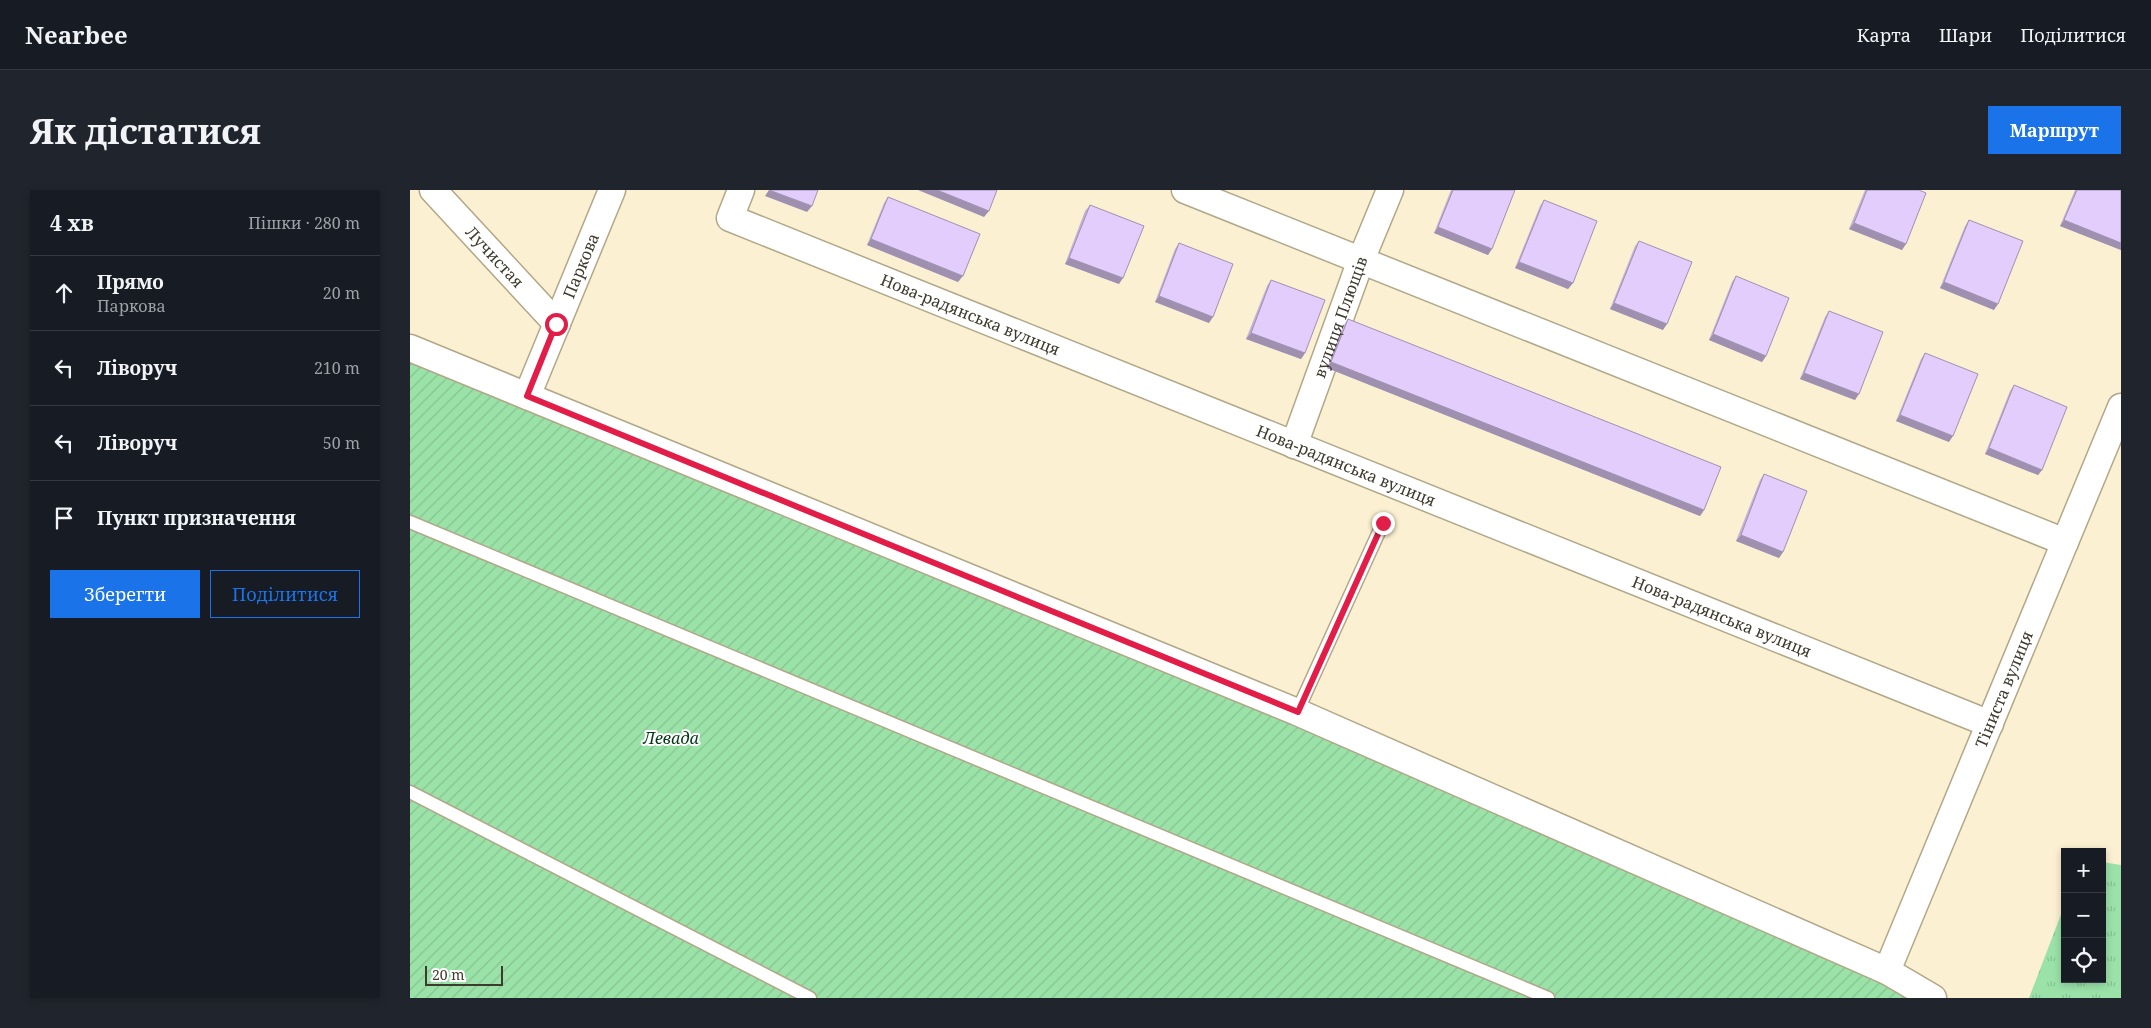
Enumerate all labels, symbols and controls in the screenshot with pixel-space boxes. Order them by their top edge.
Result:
text: Nearbee [25,18,128,51]
text: Карта [1857,23,1911,47]
text: Шари [1939,23,1992,47]
text: Поділитися [2020,23,2126,47]
button: Маршрут [1988,106,2121,154]
text: Як дістатися [30,107,261,154]
text: 4 хв [50,209,94,237]
text: Пішки · 280 m [248,212,360,234]
street label: Лучистая [461,221,529,292]
street label: Паркова [558,230,604,302]
street label: вулиця Плющів [1308,253,1372,381]
text: Прямо [97,269,164,295]
street label: Нова-радянська вулиця [877,269,1063,360]
icon: ahead [50,279,78,307]
text: 20 m [323,282,360,304]
text: Паркова [97,295,166,317]
route start [545,313,568,336]
icon: left [50,354,78,382]
text: Ліворуч [97,355,177,381]
text: 210 m [314,357,360,379]
street label: Нова-радянська вулиця [1253,420,1439,511]
icon: left [50,429,78,457]
text: Ліворуч [97,430,177,456]
text: 50 m [323,432,360,454]
icon: arrive [50,504,78,532]
text: Пункт призначення [97,505,296,531]
route end [1372,512,1395,535]
button: Зберегти [50,570,200,618]
button: Поділитися [210,570,360,618]
street label: Нова-радянська вулиця [1629,570,1815,662]
street label: Тіниста вулиця [1970,627,2038,751]
park label: Левада [642,727,699,749]
map controls [2061,848,2106,983]
button: + [2061,848,2106,893]
button: − [2061,893,2106,938]
button: locate [2061,938,2106,983]
scale bar [425,963,502,986]
text: 20 m [432,965,465,984]

